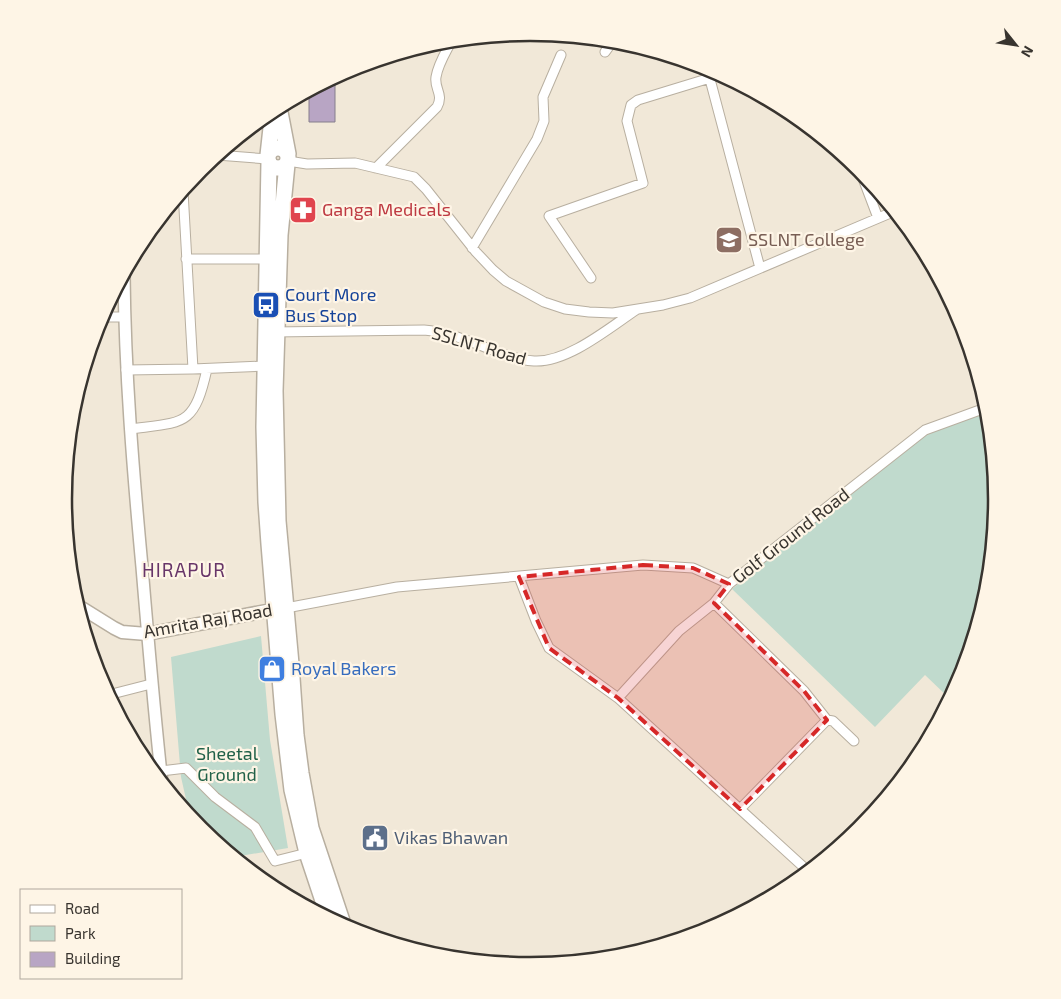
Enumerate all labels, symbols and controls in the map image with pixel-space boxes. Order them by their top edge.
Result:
north arrow [991,20,1041,70]
text: N [1018,43,1038,60]
pharmacy icon: Ganga Medicals [288,195,318,225]
place label: Ganga Medicals [322,198,451,220]
school or university icon: SSLNT College [714,225,744,255]
place label: SSLNT College [748,228,865,250]
place label: Court More Bus Stop [285,283,377,326]
bus stop icon: Court More Bus Stop [251,290,281,320]
street label: SSLNT Road [429,321,529,369]
street label: Golf Ground Road [728,483,853,588]
district label: HIRAPUR [142,558,226,581]
street label: Amrita Raj Road [142,598,274,642]
shop icon: Royal Bakers [257,654,287,684]
place label: Royal Bakers [291,657,396,679]
park label: Sheetal Ground [196,742,259,785]
public building icon: Vikas Bhawan [360,823,390,853]
place label: Vikas Bhawan [394,826,508,848]
legend [20,889,182,979]
text: Road [65,899,100,917]
text: Park [65,924,96,942]
text: Building [65,949,121,967]

